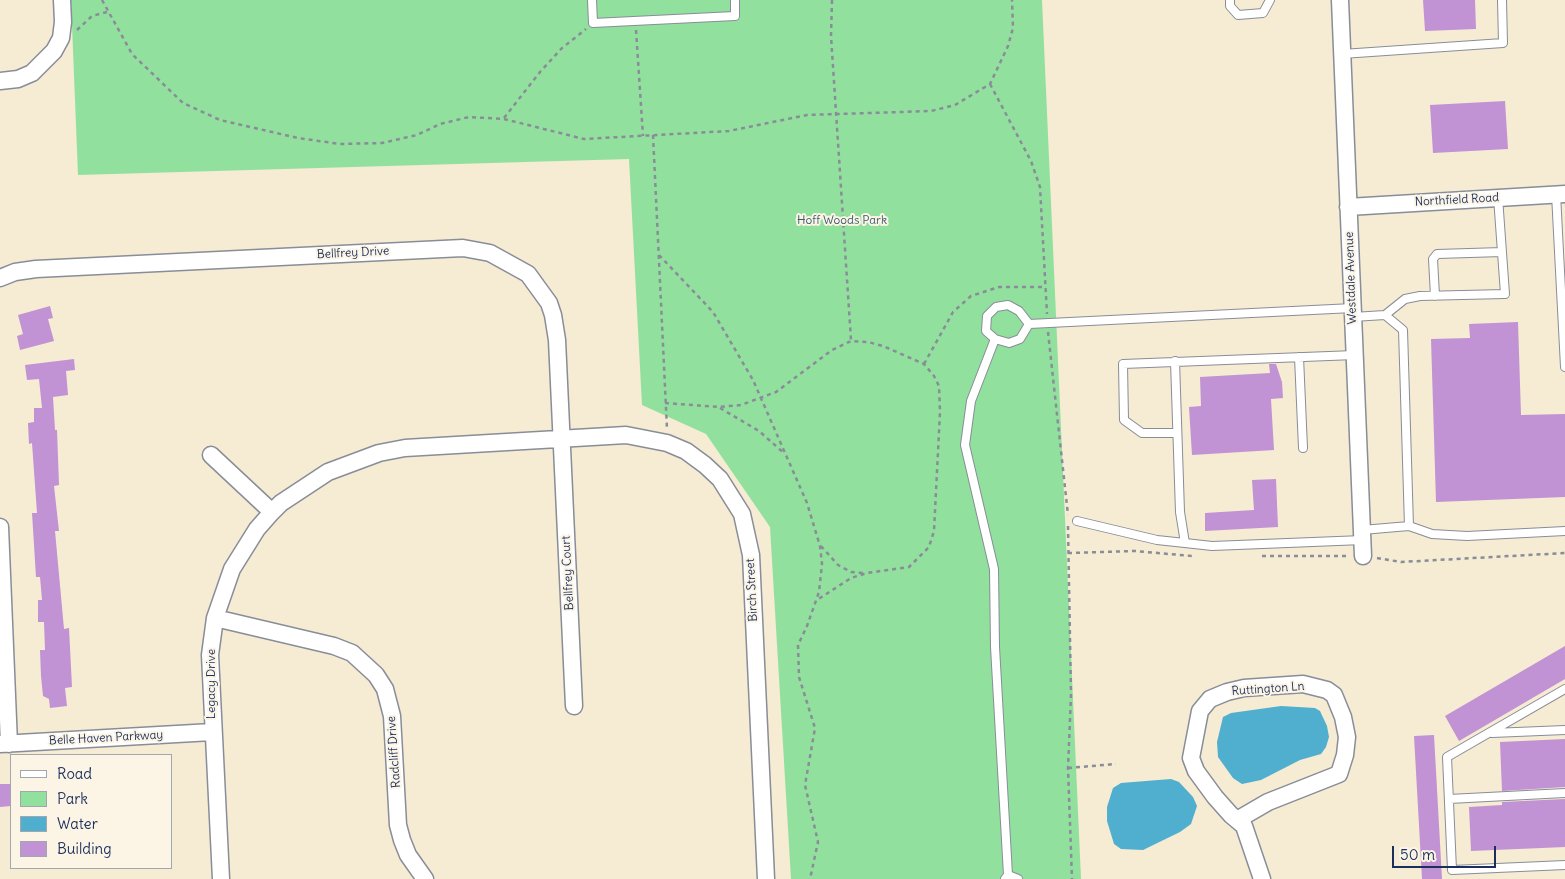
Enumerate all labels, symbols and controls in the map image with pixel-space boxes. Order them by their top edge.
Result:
street label: Northfield Road [1414,191,1500,209]
park label: Hoff Woods Park [797,214,887,228]
street label: Westdale Avenue [1342,231,1360,325]
street label: Bellfrey Drive [316,244,390,262]
street label: Bellfrey Court [559,535,577,611]
street label: Birch Street [743,558,761,622]
street label: Legacy Drive [205,649,219,719]
street label: Ruttington Ln [1231,679,1305,699]
street label: Radcliff Drive [384,716,404,788]
street label: Belle Haven Parkway [48,728,164,748]
legend [10,754,172,869]
text: Road [57,764,92,783]
text: Park [57,789,88,808]
text: Water [57,814,98,833]
scale bar [1395,836,1499,868]
text: Building [57,839,112,858]
text: 50 m [1400,845,1435,864]

